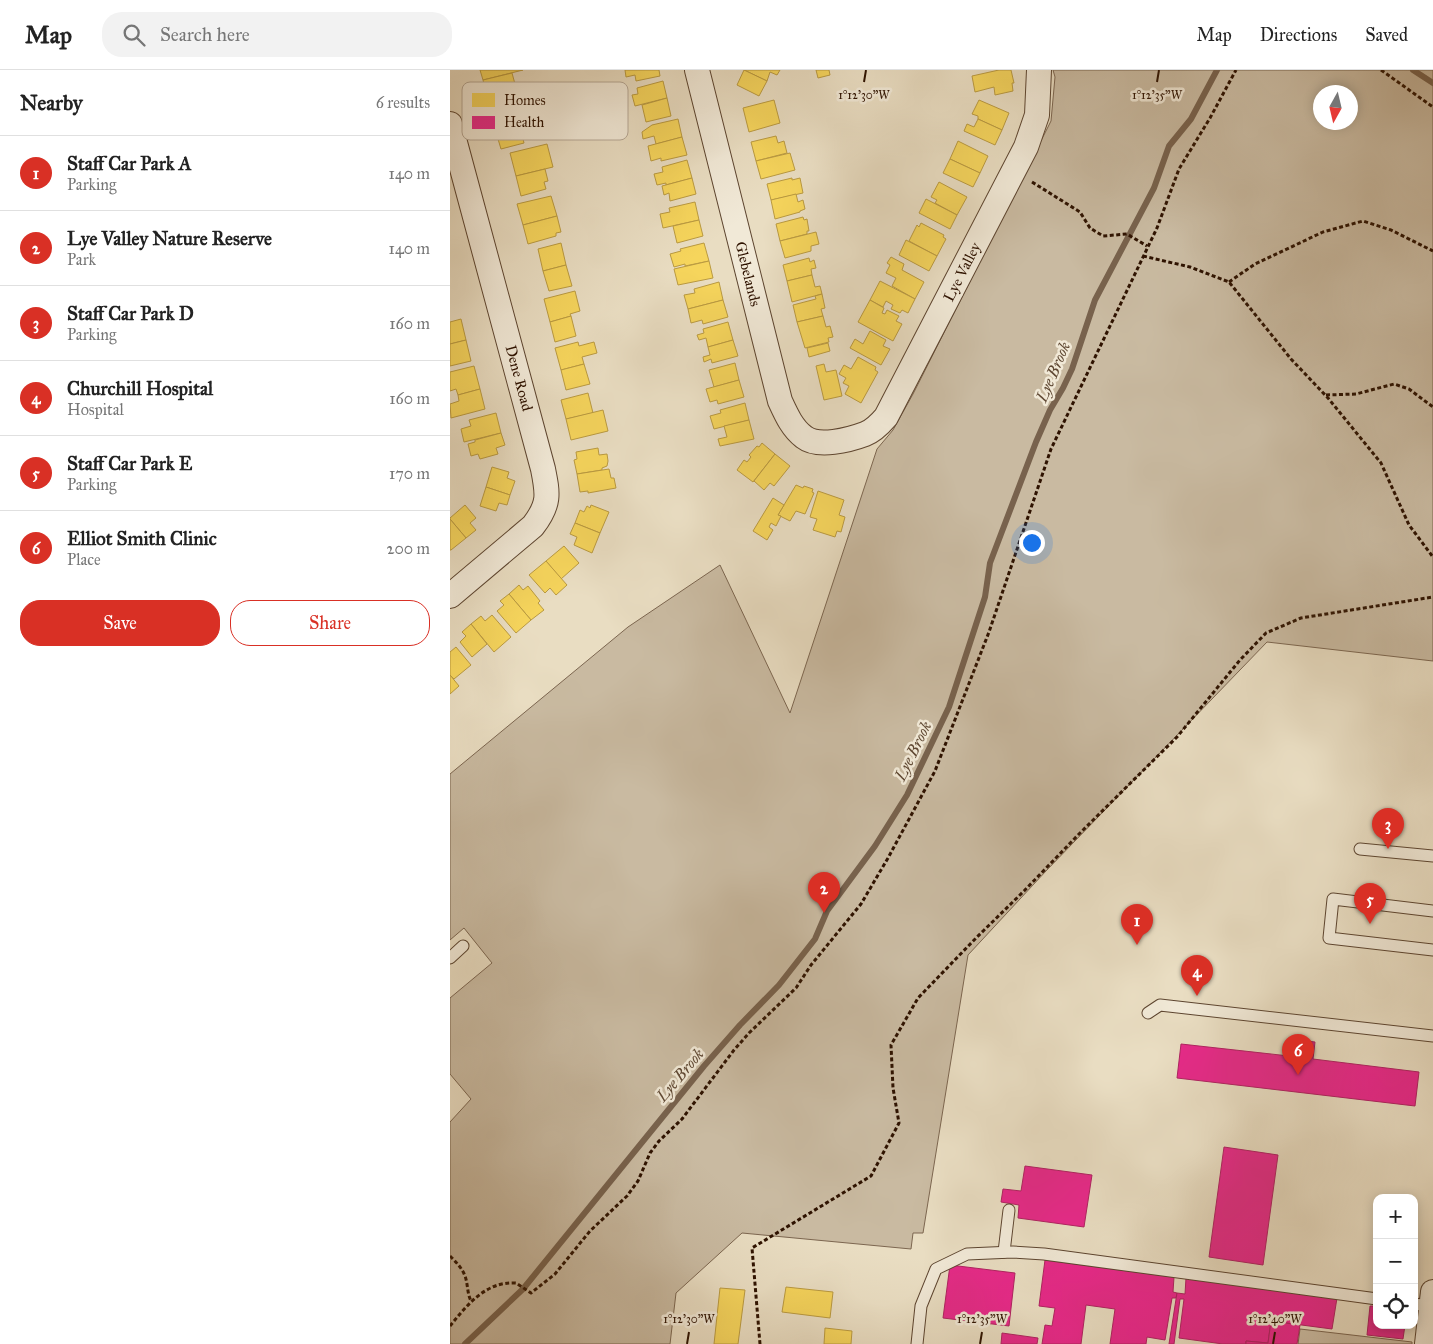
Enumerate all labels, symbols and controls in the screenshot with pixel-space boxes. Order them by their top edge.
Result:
search box [102,12,452,57]
text: Map [25,20,72,50]
icon: search [120,21,148,49]
text: Search here [160,23,250,46]
text: Map [1196,24,1232,46]
text: Directions [1260,24,1337,46]
text: Saved [1365,24,1408,46]
legend [462,82,628,140]
north arrow [1313,85,1358,130]
text: 1°12'30"W [838,88,890,102]
text: 1°12'35"W [1132,88,1183,102]
text: Nearby [20,90,83,116]
text: Homes [504,92,546,109]
text: 6 results [376,93,430,112]
text: Health [504,114,544,131]
text: Staff Car Park A [67,152,192,175]
text: 1 [33,164,39,183]
text: 140 m [389,164,430,183]
text: Parking [67,175,116,194]
text: Lye Valley Nature Reserve [67,227,272,250]
street label: Lye Valley [939,238,985,305]
text: 2 [32,239,40,258]
text: 140 m [389,239,430,258]
street label: Glebelands [731,240,765,308]
text: Park [67,250,96,269]
text: Staff Car Park D [67,302,194,325]
text: 3 [33,314,39,333]
text: 160 m [389,314,430,333]
text: Parking [67,325,116,344]
water label: Lye Brook [1031,339,1074,406]
street label: Dene Road [502,343,537,413]
text: Churchill Hospital [67,377,213,400]
text: 4 [32,389,40,408]
text: 160 m [389,389,430,408]
text: Hospital [67,400,124,419]
text: Staff Car Park E [67,452,192,475]
text: 5 [32,464,40,483]
text: 170 m [389,464,430,483]
text: Parking [67,475,116,494]
text: Elliot Smith Clinic [67,527,217,550]
your location [1019,530,1045,556]
text: 6 [32,539,40,558]
text: 200 m [387,539,430,558]
text: Place [67,550,101,569]
button: Save [20,600,220,646]
button: Share [230,600,430,646]
water label: Lye Brook [890,718,935,785]
pin: 3 [1372,808,1404,849]
pin: 2 [808,872,840,913]
pin: 5 [1354,883,1386,924]
pin: 1 [1121,904,1153,945]
pin: 4 [1181,955,1213,996]
pin: 6 [1282,1034,1314,1075]
water label: Lye Brook [652,1045,708,1106]
map controls [1373,1194,1418,1329]
button: + [1373,1194,1418,1239]
button: − [1373,1239,1418,1284]
button: locate [1373,1284,1418,1329]
text: 1°12'30"W [663,1312,715,1326]
text: 1°12'35"W [957,1312,1008,1326]
text: 1°12'40"W [1248,1312,1302,1326]

